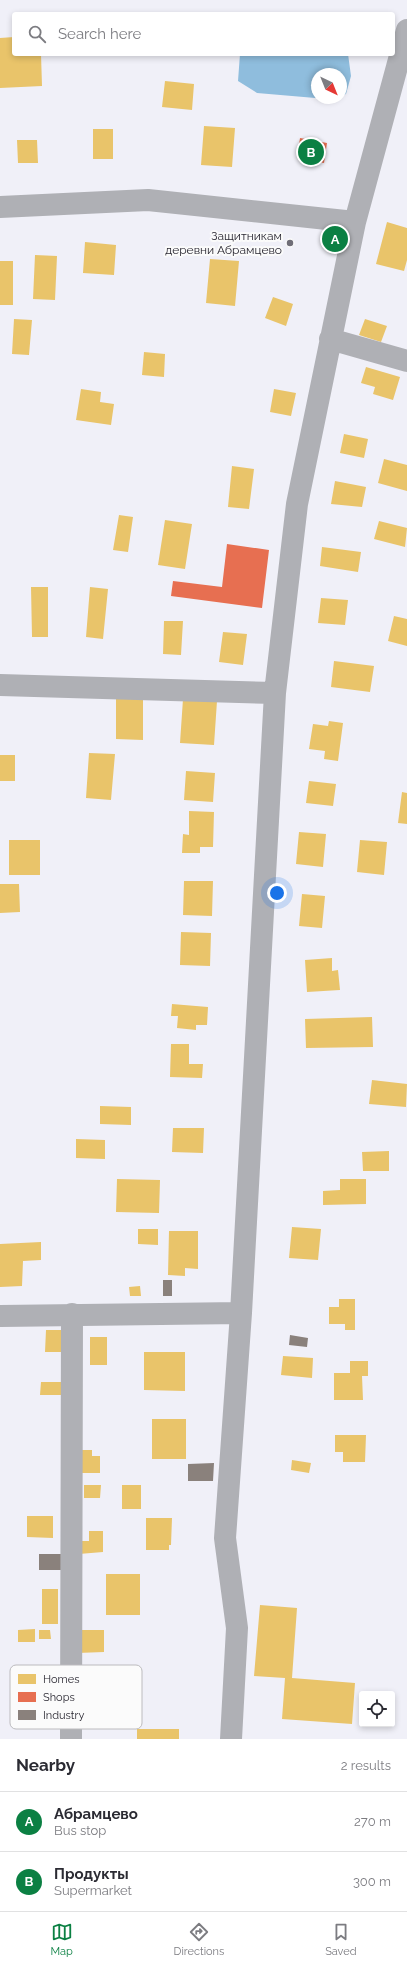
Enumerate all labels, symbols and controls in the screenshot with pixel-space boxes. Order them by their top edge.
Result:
search box [12,12,395,56]
icon: search [26,23,48,45]
text: Search here [58,25,141,43]
north arrow [311,68,347,104]
pin: B [298,137,324,167]
pin: A [322,224,348,254]
place label: Защитникам деревни Абрамцево [165,229,282,257]
marker: Защитникам деревни Абрамцево [285,238,295,248]
your location [267,883,287,903]
legend [10,1665,142,1729]
text: Homes [43,1673,79,1686]
text: Shops [43,1691,75,1704]
map controls [359,1691,395,1727]
button: locate [359,1691,395,1727]
text: Industry [43,1709,84,1722]
text: Nearby [16,1755,75,1775]
text: 2 results [341,1758,391,1773]
text: Абрамцево [54,1805,138,1823]
text: A [25,1814,33,1829]
text: 270 m [354,1814,391,1829]
text: Bus stop [54,1823,106,1838]
text: Продукты [54,1865,129,1883]
text: B [25,1874,33,1889]
text: 300 m [353,1874,391,1889]
text: Supermarket [54,1883,132,1898]
tab: Map [50,1921,73,1958]
tab: Directions [174,1921,224,1958]
tab: Saved [325,1921,357,1958]

